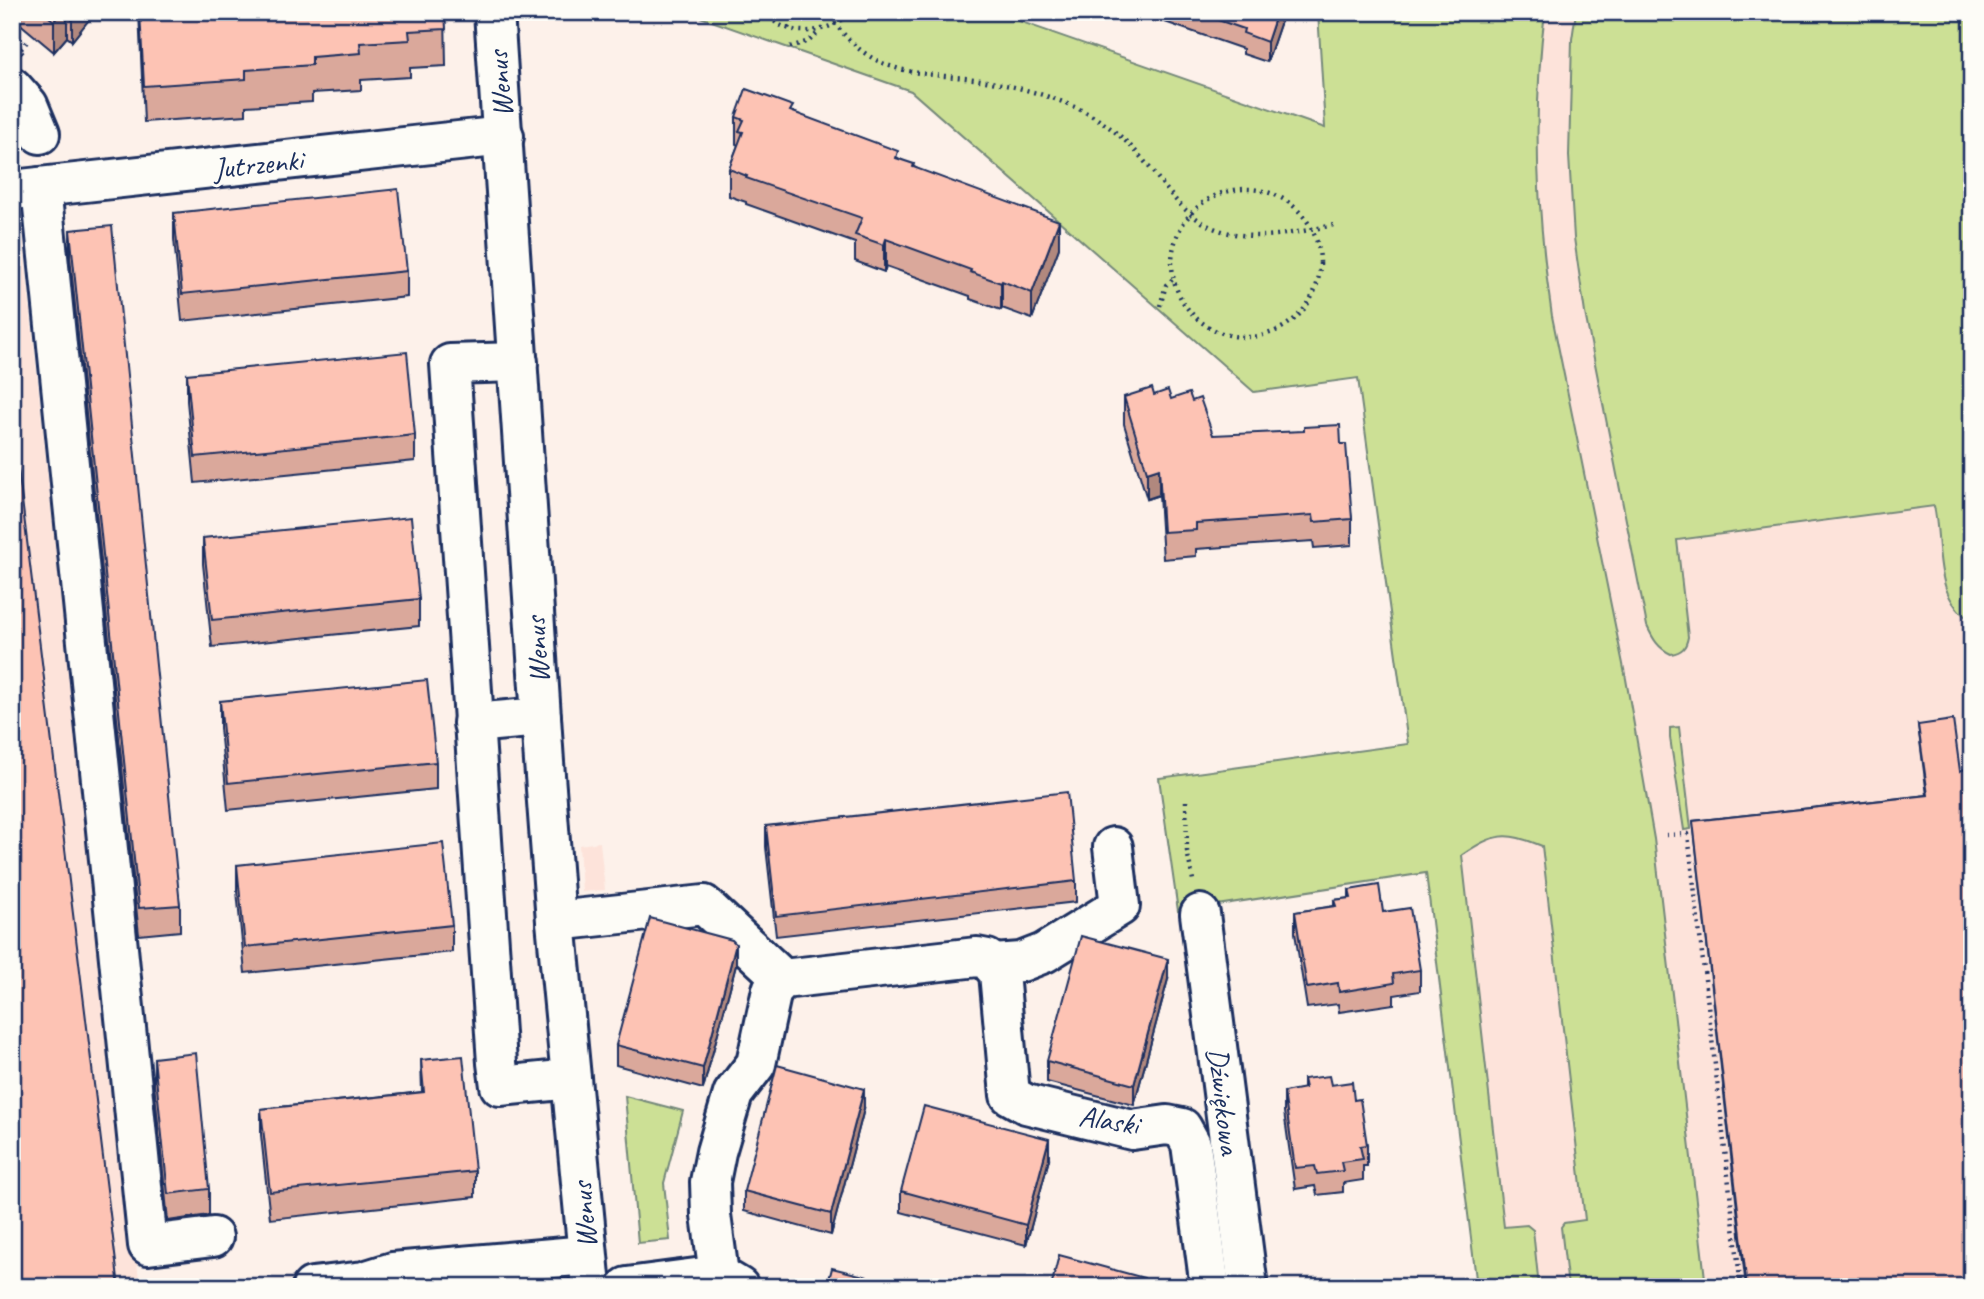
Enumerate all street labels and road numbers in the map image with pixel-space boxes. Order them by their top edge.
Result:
street label: Wenus [478,46,522,119]
street label: Jutrzenki [209,140,308,188]
street label: Wenus [516,613,558,684]
street label: Dźwiękowa [1199,1045,1250,1159]
street label: Alaski [1076,1097,1145,1144]
street label: Wenus [562,1177,606,1250]

